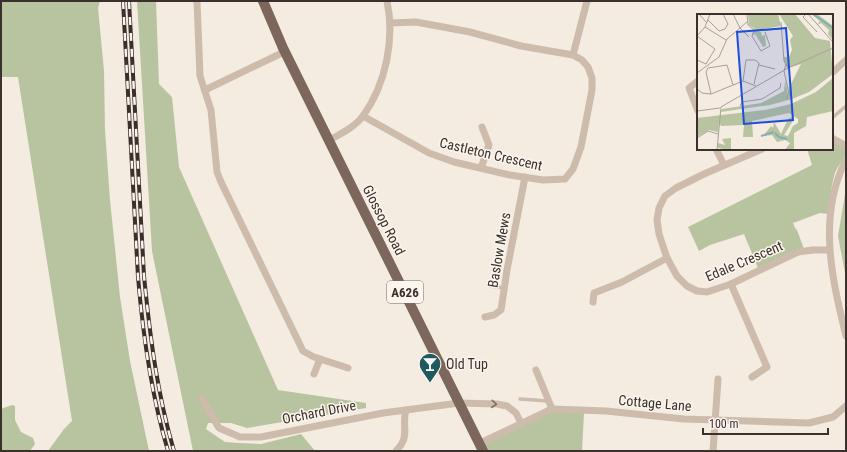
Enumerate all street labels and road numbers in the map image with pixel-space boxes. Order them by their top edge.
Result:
street label: Castleton Crescent [438,134,544,174]
street label: Glossop Road [359,182,409,258]
street label: Baslow Mews [485,211,513,289]
street label: Edale Crescent [703,238,785,284]
road number: A626 [387,281,423,303]
street label: Cottage Lane [618,392,693,414]
street label: Orchard Drive [281,397,358,427]

